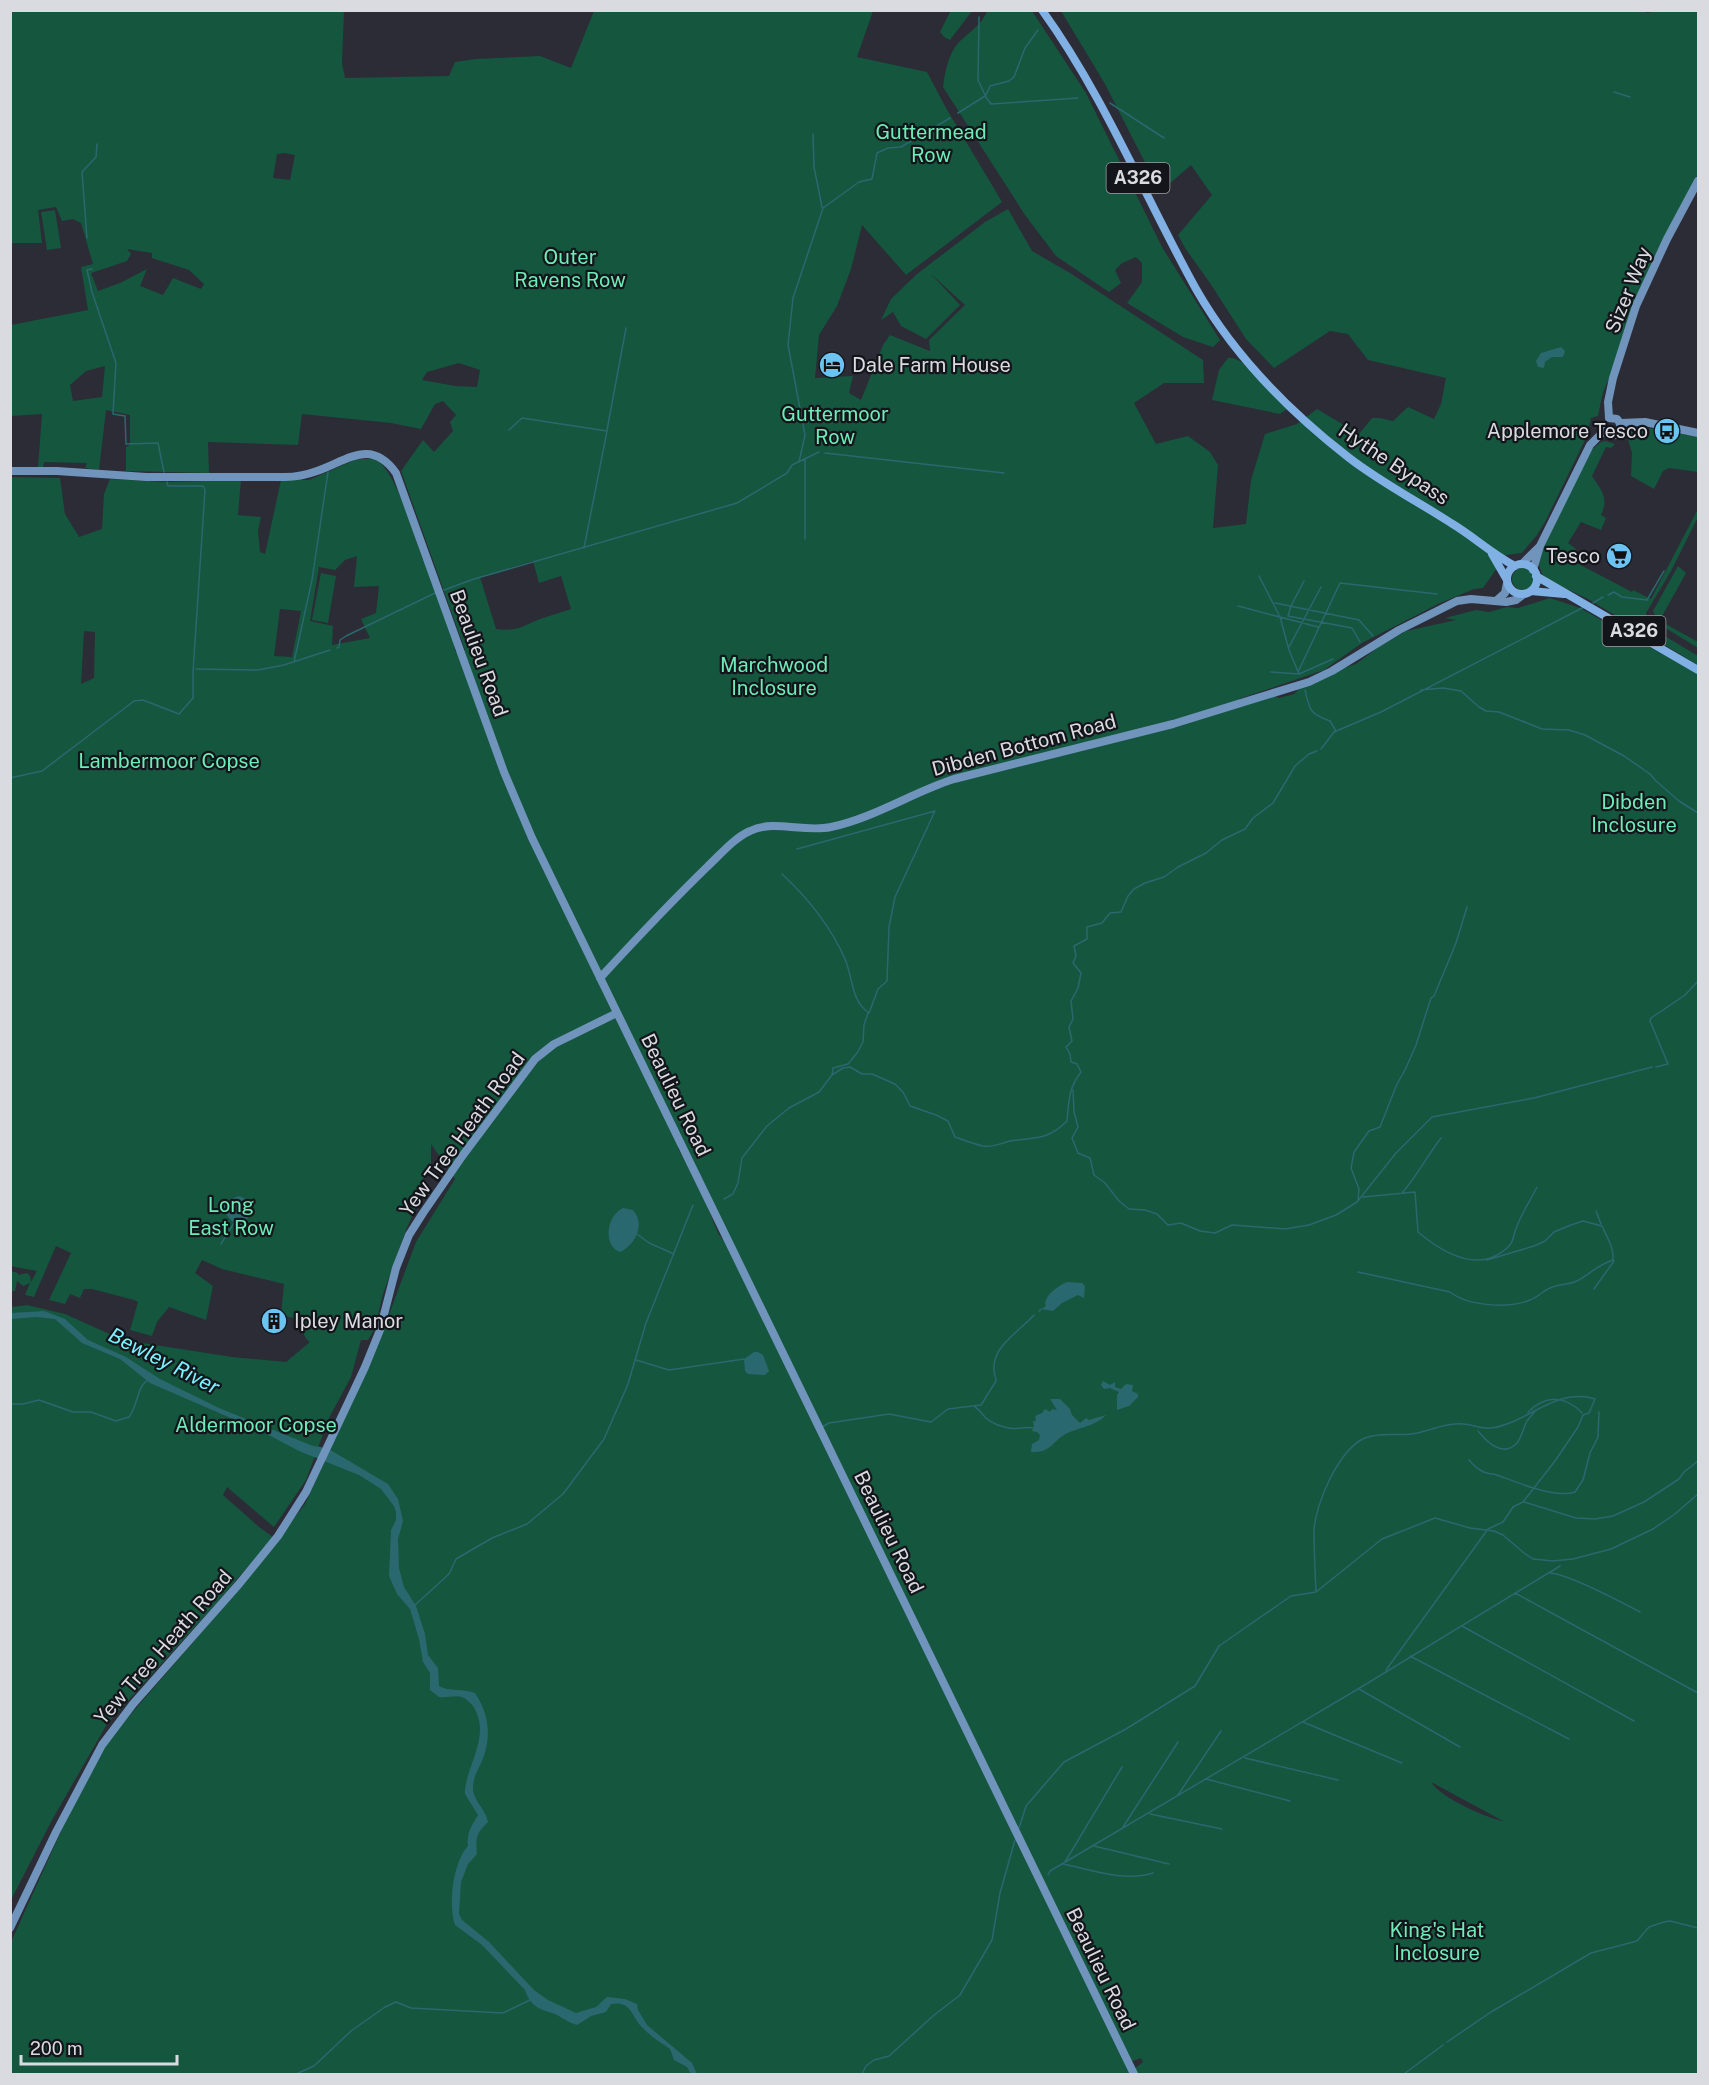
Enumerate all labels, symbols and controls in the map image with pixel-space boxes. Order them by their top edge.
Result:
park label: Guttermead Row [875,120,987,167]
road number: A326 [1106,163,1170,193]
street label: Sizer Way [1600,243,1656,337]
park label: Outer Ravens Row [514,245,626,292]
hotel icon: Dale Farm House [817,350,847,380]
place label: Dale Farm House [852,353,1011,377]
park label: Guttermoor Row [781,402,889,449]
bus stop icon: Applemore Tesco [1652,416,1682,446]
street label: Hythe Bypass [1334,418,1454,510]
place label: Applemore Tesco [1487,419,1648,443]
supermarket icon: Tesco [1604,541,1634,571]
place label: Tesco [1546,544,1600,568]
street label: Beaulieu Road [445,586,513,720]
road number: A326 [1602,616,1666,646]
park label: Marchwood Inclosure [720,653,828,700]
street label: Dibden Bottom Road [929,709,1119,781]
park label: Lambermoor Copse [78,749,260,773]
park label: Dibden Inclosure [1591,790,1677,837]
street label: Beaulieu Road [636,1030,716,1160]
street label: Yew Tree Heath Road [394,1047,530,1221]
park label: Long East Row [188,1193,274,1240]
building icon: Ipley Manor [259,1306,289,1336]
place label: Ipley Manor [294,1309,403,1333]
water label: Bewley River [105,1322,225,1400]
park label: Aldermoor Copse [175,1413,337,1437]
street label: Beaulieu Road [849,1467,929,1597]
street label: Yew Tree Heath Road [89,1565,237,1729]
street label: Beaulieu Road [1061,1904,1141,2034]
park label: King's Hat Inclosure [1390,1918,1484,1965]
scale bar [21,2028,177,2066]
text: 200 m [30,2038,83,2059]

